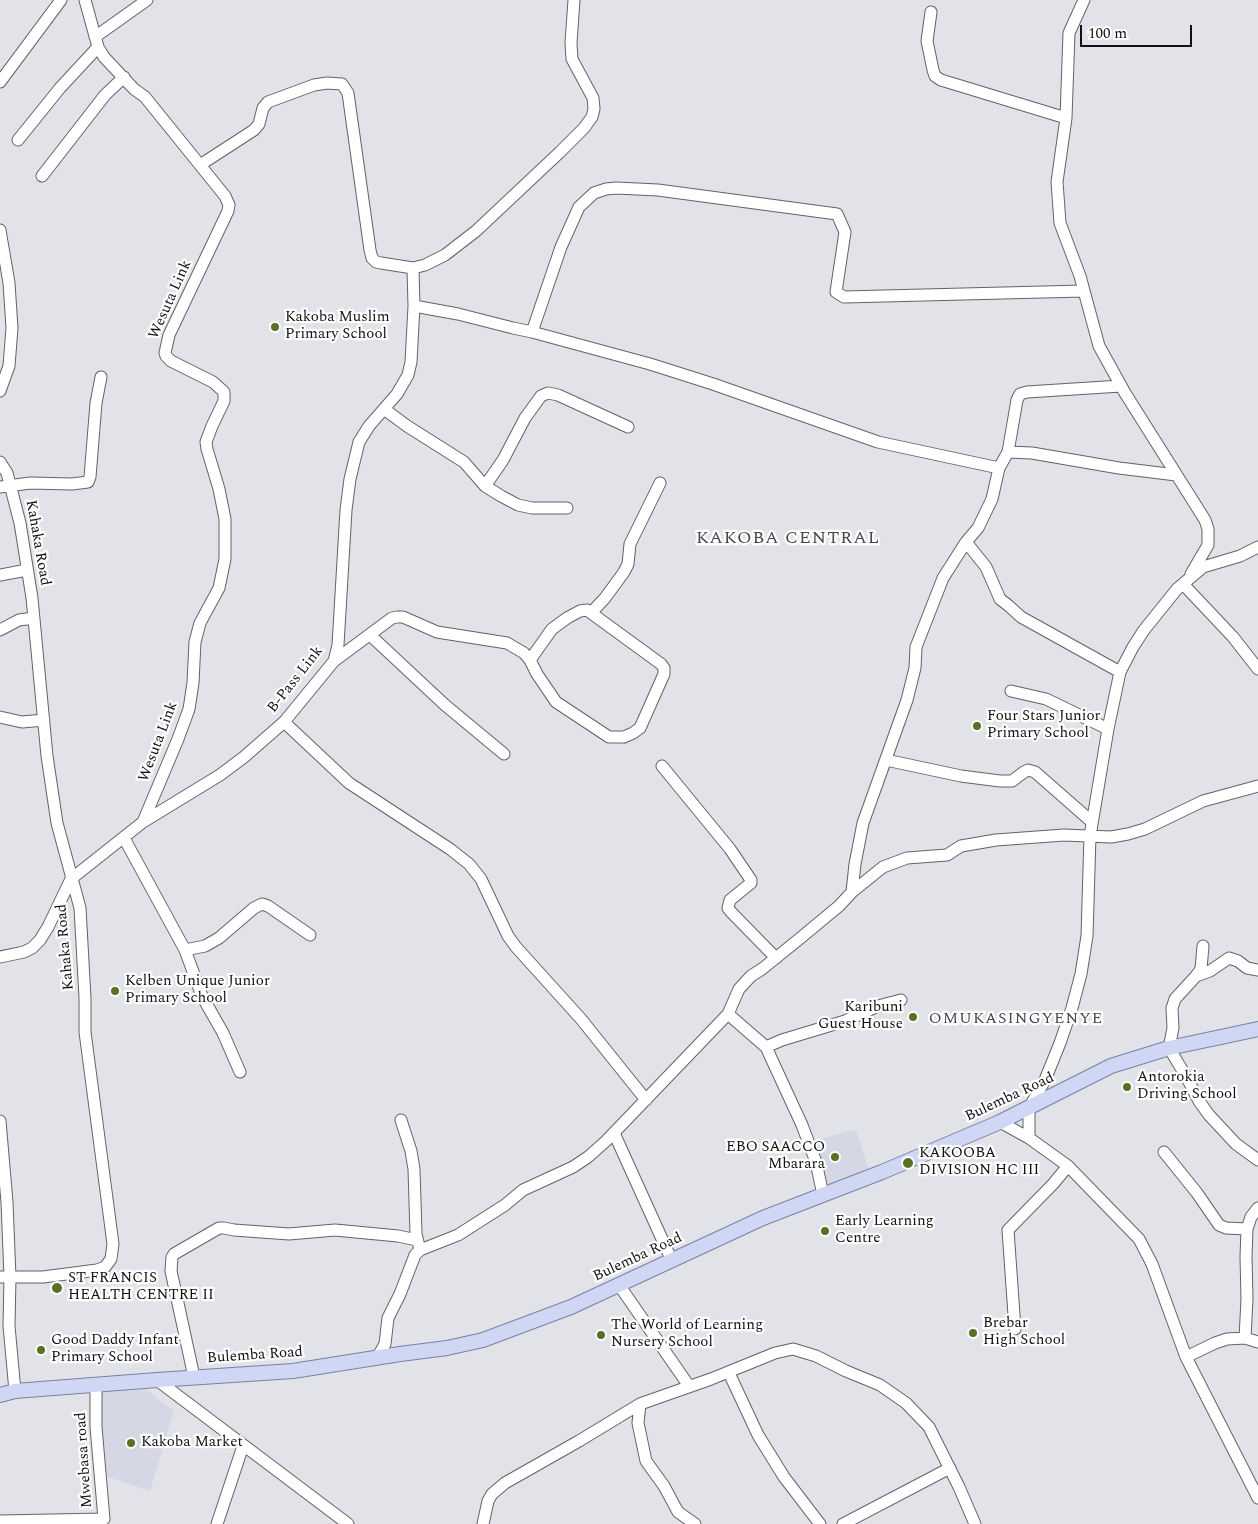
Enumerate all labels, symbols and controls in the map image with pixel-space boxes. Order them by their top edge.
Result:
scale bar [1083,15,1196,47]
text: 100 m [1088,22,1127,45]
street label: Wesuta Link [146,258,196,342]
place label: Kakoba Muslim Primary School [285,309,390,344]
marker: Kakoba Muslim Primary School [269,321,281,333]
street label: Kahaka Road [21,499,53,587]
district label: KAKOBA CENTRAL [694,528,882,550]
street label: B-Pass Link [264,643,328,717]
street label: Wesuta Link [136,699,182,785]
place label: Four Stars Junior Primary School [987,708,1100,743]
marker: Four Stars Junior Primary School [971,720,983,732]
street label: Kahaka Road [53,903,79,991]
place label: Kelben Unique Junior Primary School [125,973,270,1008]
marker: Kelben Unique Junior Primary School [109,985,121,997]
place label: Karibuni Guest House [818,999,903,1034]
district label: OMUKASINGYENYE [927,1010,1105,1030]
marker: Karibuni Guest House [907,1011,919,1023]
place label: Antorokia Driving School [1137,1069,1237,1104]
street label: Bulemba Road [963,1070,1057,1126]
marker: Antorokia Driving School [1121,1081,1133,1093]
place label: EBO SAACCO Mbarara [726,1139,825,1174]
place label: KAKOOBA DIVISION HC III [919,1145,1039,1180]
marker: EBO SAACCO Mbarara [829,1151,841,1163]
marker: KAKOOBA DIVISION HC III [901,1156,915,1170]
place label: Early Learning Centre [835,1213,934,1248]
marker: Early Learning Centre [819,1225,831,1237]
street label: Bulemba Road [591,1230,685,1286]
place label: ST FRANCIS HEALTH CENTRE II [68,1270,214,1305]
marker: ST FRANCIS HEALTH CENTRE II [50,1281,64,1295]
place label: Brebar High School [983,1315,1065,1350]
place label: The World of Learning Nursery School [611,1317,763,1352]
marker: Brebar High School [967,1327,979,1339]
marker: The World of Learning Nursery School [595,1329,607,1341]
place label: Good Daddy Infant Primary School [51,1332,179,1367]
marker: Good Daddy Infant Primary School [35,1344,47,1356]
street label: Bulemba Road [206,1344,304,1368]
street label: Mwebasa road [73,1411,97,1509]
place label: Kakoba Market [141,1434,243,1452]
marker: Kakoba Market [125,1437,137,1449]

